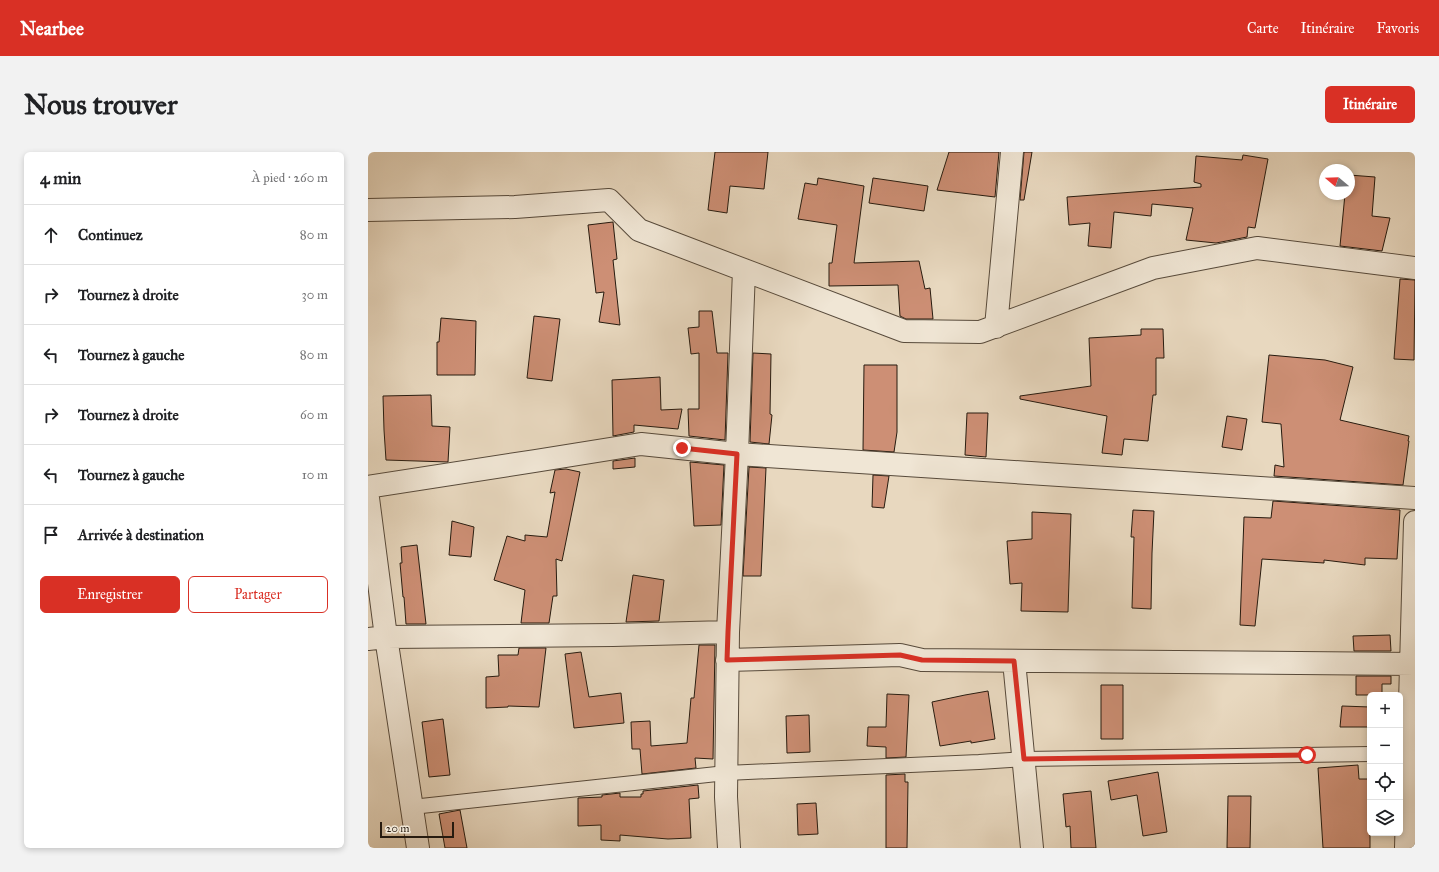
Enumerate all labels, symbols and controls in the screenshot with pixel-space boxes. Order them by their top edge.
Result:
text: Nearbee [20,17,84,40]
text: Carte [1247,20,1279,37]
text: Itinéraire [1301,20,1354,37]
text: Favoris [1376,20,1419,37]
button: Itinéraire [1325,86,1415,123]
text: Nous trouver [24,87,177,122]
north arrow [1319,164,1355,200]
text: 4 min [40,168,81,189]
text: À pied · 260 m [252,170,328,186]
icon: ahead [40,224,62,246]
text: Continuez [78,226,143,244]
text: 80 m [300,227,328,243]
icon: right [40,284,62,306]
text: Tournez à droite [78,286,179,304]
text: 30 m [302,287,328,303]
icon: left [40,344,62,366]
text: Tournez à gauche [78,346,185,364]
text: 80 m [300,347,328,363]
icon: right [40,404,62,426]
text: Tournez à droite [78,406,179,424]
text: 60 m [300,407,328,423]
route end [673,439,691,457]
icon: left [40,464,62,486]
text: Tournez à gauche [78,466,185,484]
text: 10 m [302,467,328,483]
icon: arrive [40,524,62,546]
text: Arrivée à destination [78,526,204,544]
button: Enregistrer [40,576,180,613]
button: Partager [188,576,328,613]
map controls [1367,692,1403,836]
button: + [1367,692,1403,728]
button: − [1367,728,1403,764]
route start [1298,746,1316,764]
button: locate [1367,764,1403,800]
button: layers [1367,800,1403,836]
scale bar [380,820,454,839]
text: 20 m [386,822,409,835]

